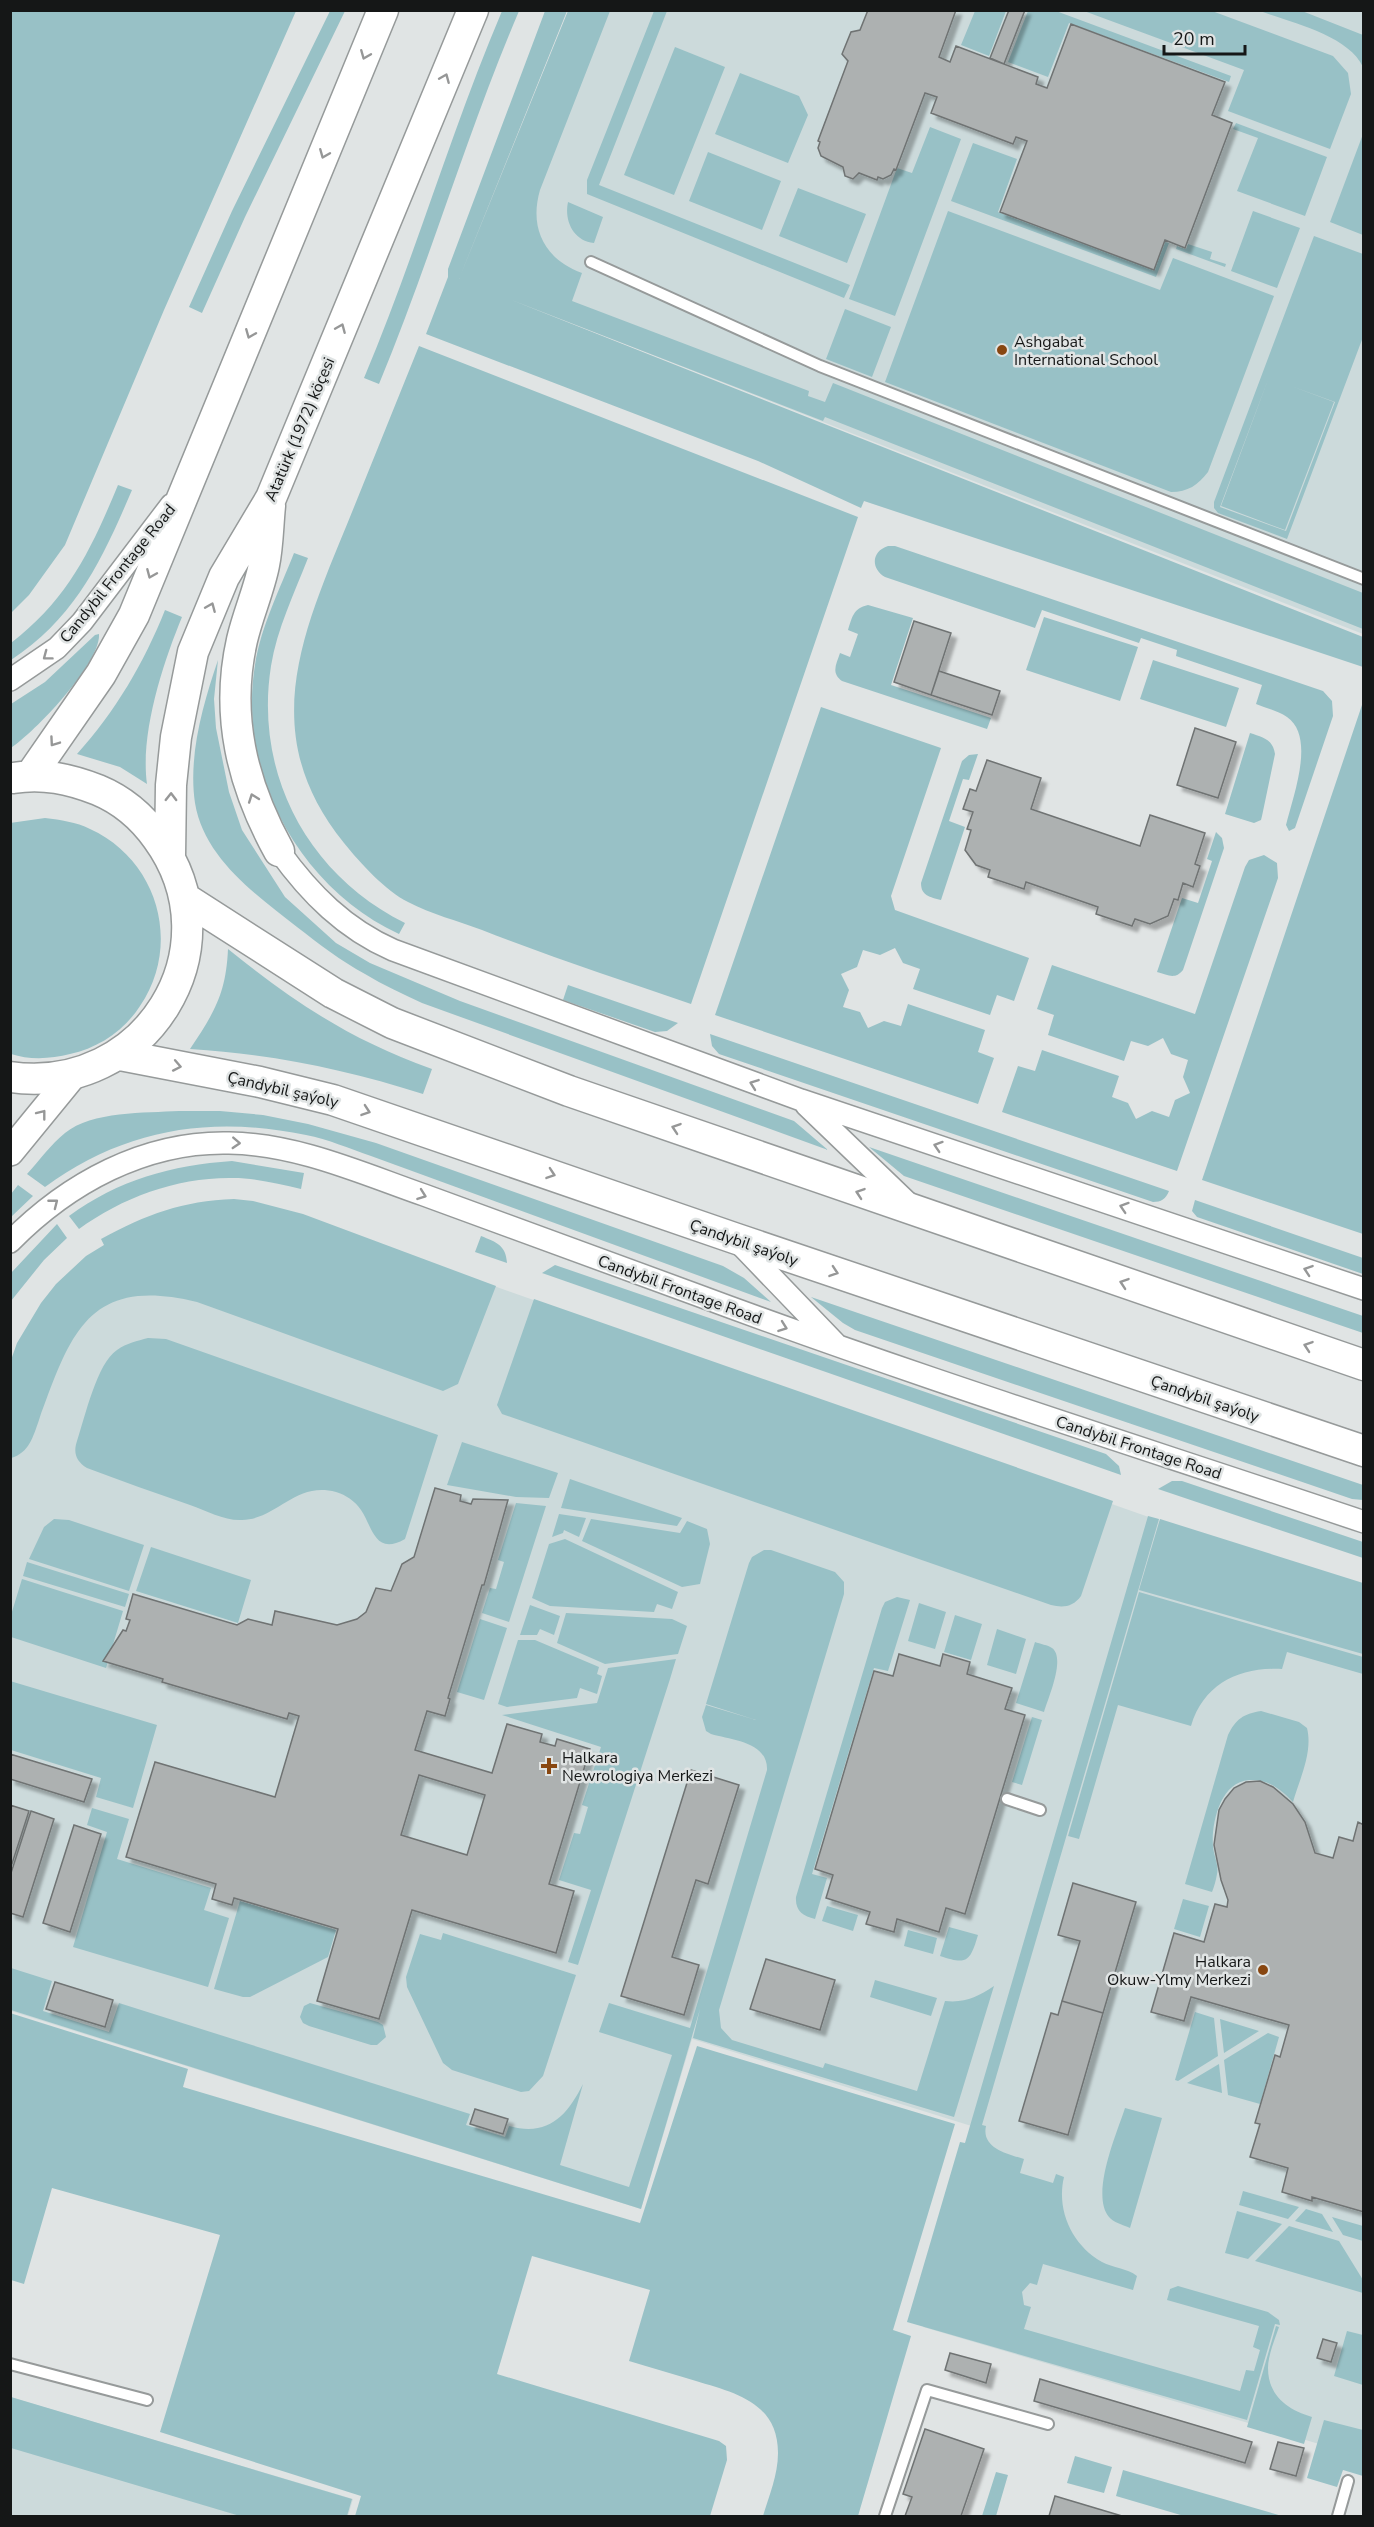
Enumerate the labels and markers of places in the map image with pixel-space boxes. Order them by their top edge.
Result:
place label: Ashgabat International School [1014,331,1158,371]
marker: Ashgabat International School [995,343,1009,357]
place label: Halkara Newrologiya Merkezi [562,1747,713,1787]
marker: Halkara Newrologiya Merkezi [540,1757,558,1775]
place label: Halkara Okuw-Ylmy Merkezi [1107,1951,1251,1991]
marker: Halkara Okuw-Ylmy Merkezi [1256,1963,1270,1977]

